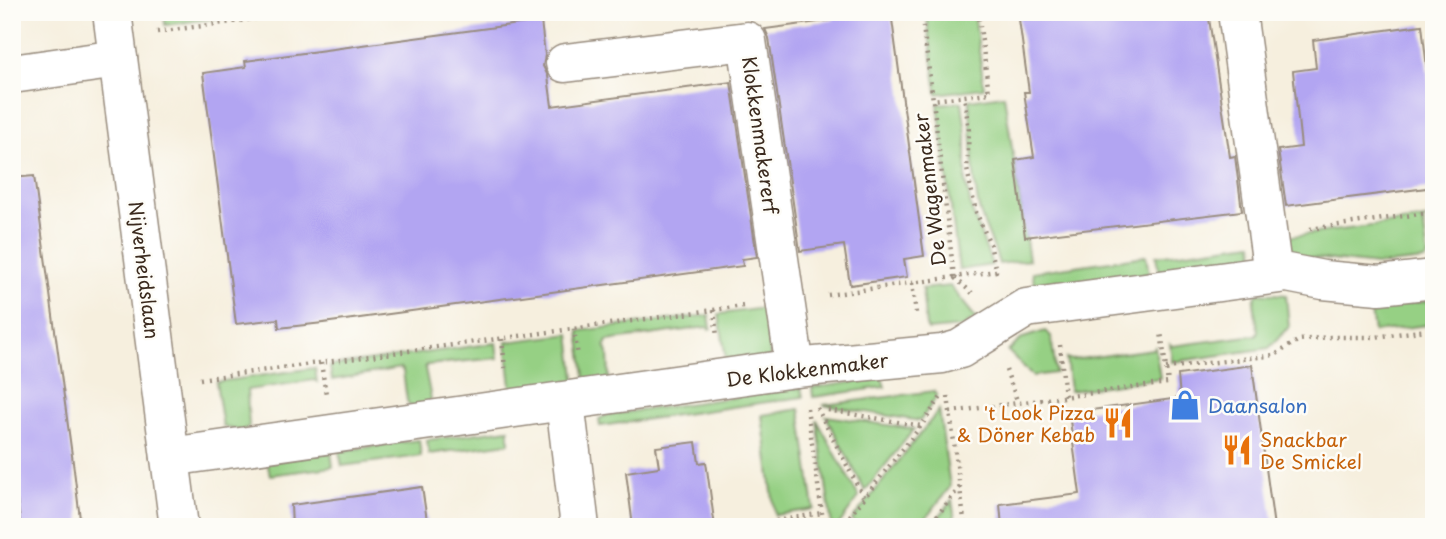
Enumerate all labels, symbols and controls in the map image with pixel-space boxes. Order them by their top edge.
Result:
street label: Klokkenmakererf [736,55,786,217]
street label: De Wagenmaker [906,112,952,268]
street label: Nijverheidslaan [123,200,167,340]
street label: De Klokkenmaker [724,345,890,393]
shop icon: Daansalon [1168,388,1202,422]
place label: Daansalon [1208,391,1307,419]
place label: 't Look Pizza & Döner Kebab [957,398,1095,448]
restaurant icon: 't Look Pizza & Döner Kebab [1101,406,1135,440]
place label: Snackbar De Smickel [1260,425,1362,475]
restaurant icon: Snackbar De Smickel [1220,433,1254,467]

